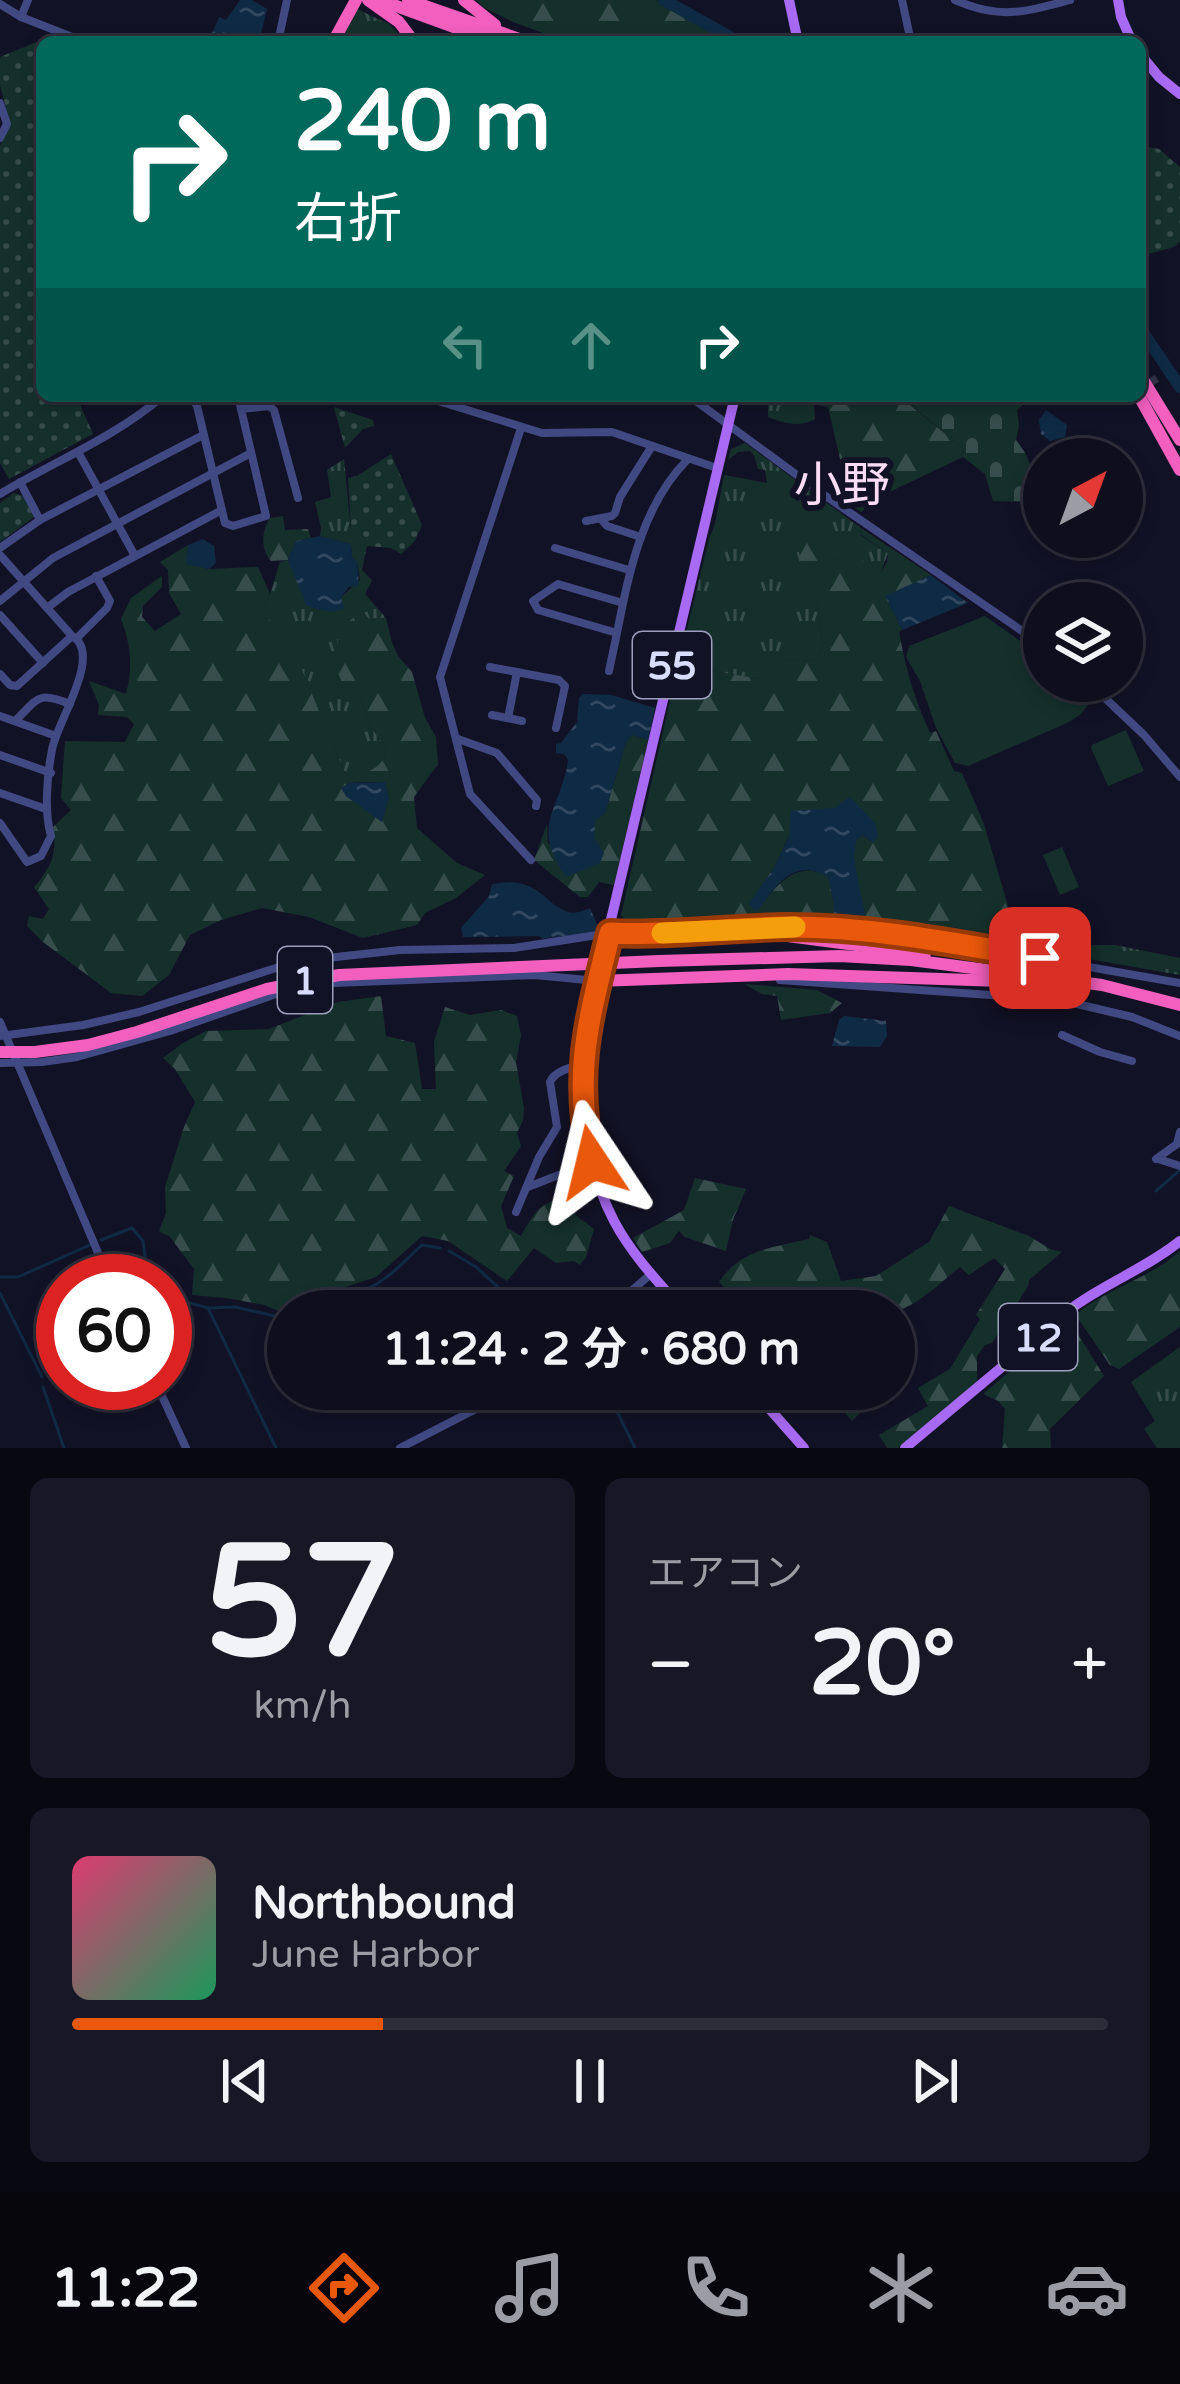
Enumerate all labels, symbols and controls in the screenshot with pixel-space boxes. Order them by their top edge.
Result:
text: 240 m [294,72,551,173]
icon: right [96,84,252,240]
text: 右折 [294,187,402,252]
icon: left [432,312,498,378]
icon: ahead [558,312,624,378]
icon: right [684,312,750,378]
north arrow [1023,438,1143,558]
map controls [1023,438,1143,702]
district label: 小野 [794,457,890,515]
button: layers [1023,582,1143,702]
road number: 55 [633,632,711,698]
pin [989,907,1091,1009]
icon: arrive [1007,925,1073,991]
road number: 1 [278,947,332,1013]
position arrow [529,1099,655,1225]
speed limit sign: 60 [36,1254,192,1410]
road number: 12 [999,1304,1077,1370]
text: 11:24 · 2 分 · 680 m [382,1323,800,1377]
text: 57 [205,1510,400,1698]
text: エアコン [647,1550,803,1597]
text: 20° [809,1610,956,1719]
text: − [647,1625,694,1705]
text: + [1071,1625,1108,1705]
text: km/h [253,1682,352,1729]
text: Northbound [252,1877,516,1931]
text: June Harbor [252,1931,479,1978]
icon: previous [212,2048,278,2114]
icon: pause [557,2048,623,2114]
icon: next [902,2048,968,2114]
icon: directions [302,2246,386,2330]
icon: music [488,2246,572,2330]
icon: phone [674,2246,758,2330]
icon: climate [859,2246,943,2330]
icon: car [1045,2246,1129,2330]
text: 11:22 [51,2256,201,2321]

